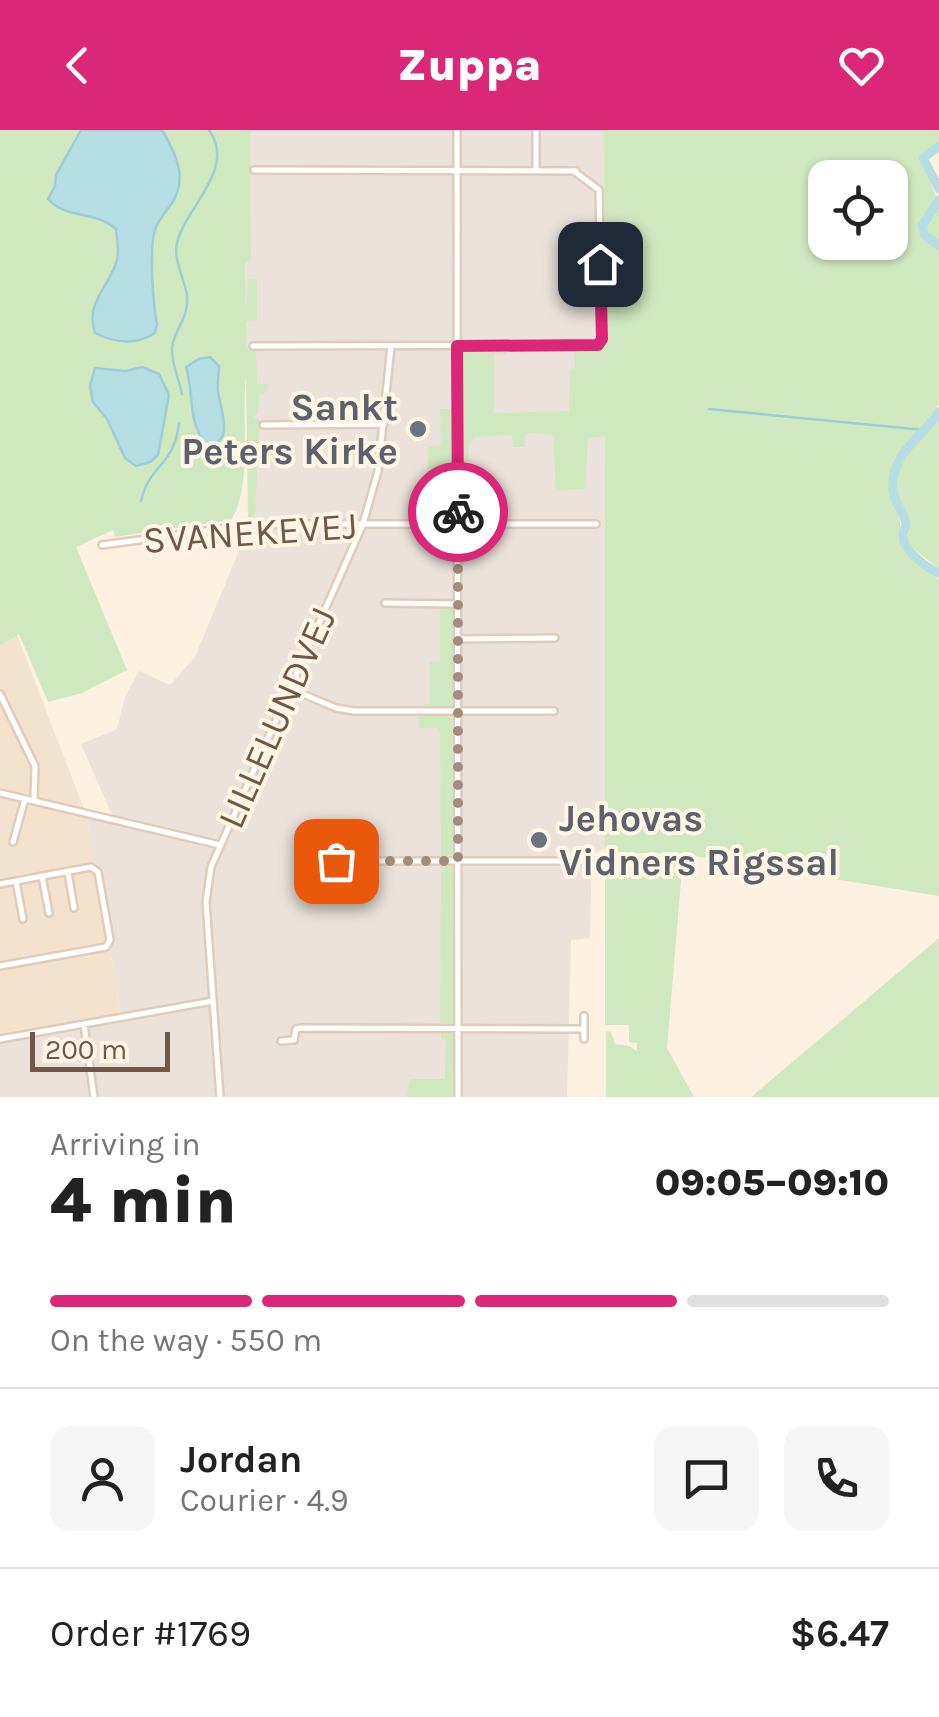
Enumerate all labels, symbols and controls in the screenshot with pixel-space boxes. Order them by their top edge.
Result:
icon: back [50,38,105,93]
icon: heart [834,38,889,93]
text: Zuppa [397,39,542,91]
map controls [808,160,908,260]
button: locate [808,160,908,260]
pin [558,222,643,307]
icon: home [573,237,628,292]
place label: Sankt Peters Kirke [181,385,398,474]
marker: Sankt Peters Kirke [407,418,429,440]
courier [408,462,508,562]
icon: bike [431,485,486,540]
street label: SVANEKEVEJ [141,503,359,563]
street label: LILLELUNDVEJ [208,601,346,835]
place label: Jehovas Vidners Rigssal [559,796,839,885]
pin [294,819,379,904]
marker: Jehovas Vidners Rigssal [528,829,550,851]
icon: bag [309,834,364,889]
scale bar [30,1027,170,1071]
text: 200 m [45,1033,127,1066]
text: Arriving in [50,1126,201,1163]
text: 09:05–09:10 [655,1160,889,1205]
text: 4 min [50,1162,237,1238]
text: On the way · 550 m [50,1322,322,1359]
button: person [50,1426,155,1531]
button: chat [654,1426,759,1531]
button: phone [784,1426,889,1531]
text: Jordan [180,1437,303,1482]
text: Courier · 4.9 [180,1482,349,1519]
text: Order #1769 [50,1611,251,1656]
text: $6.47 [790,1611,889,1656]

